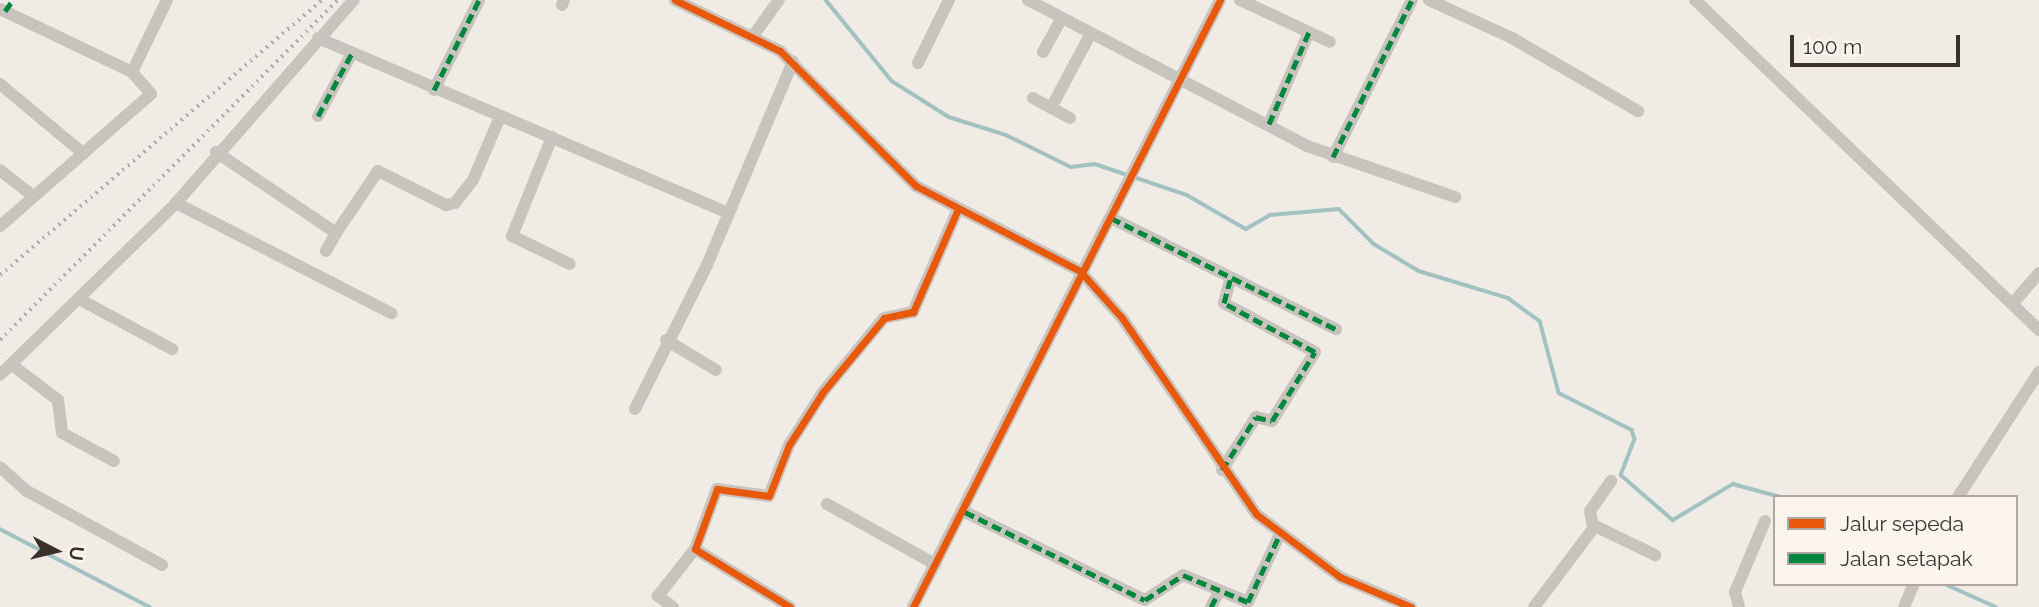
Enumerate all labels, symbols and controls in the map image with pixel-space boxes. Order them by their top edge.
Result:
scale bar [1794,21,1964,65]
text: 100 m [1803,34,1862,59]
legend [1773,495,2018,586]
text: Jalur sepeda [1840,511,1964,536]
north arrow [21,516,91,586]
text: U [65,545,89,562]
text: Jalan setapak [1840,546,1973,571]

